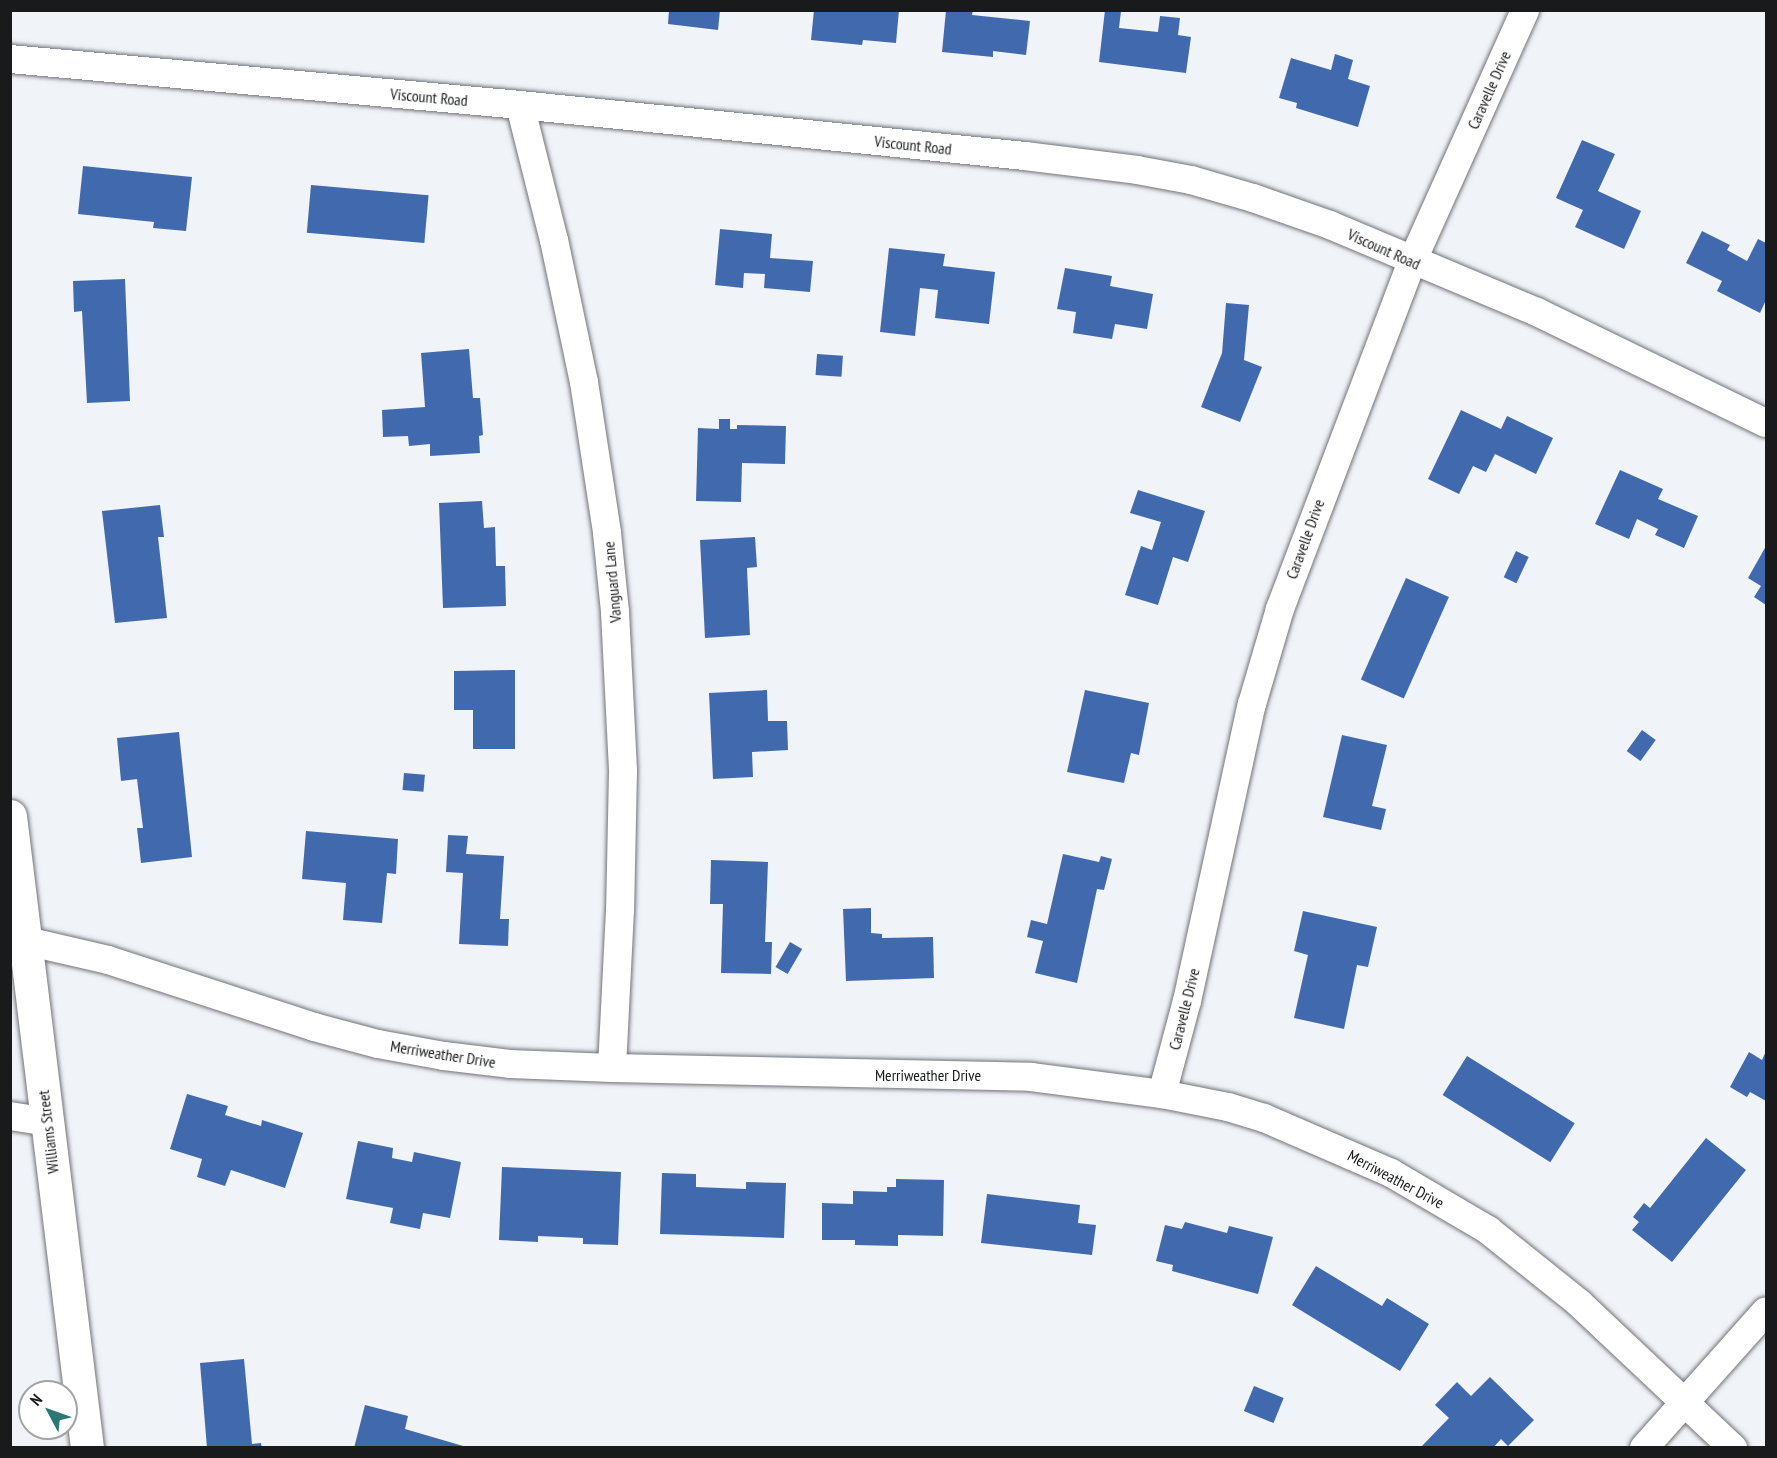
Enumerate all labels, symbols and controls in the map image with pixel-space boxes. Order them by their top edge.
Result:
street label: Caravelle Drive [1463,48,1515,132]
street label: Viscount Road [389,84,469,110]
street label: Viscount Road [873,131,953,159]
street label: Viscount Road [1345,224,1423,274]
street label: Caravelle Drive [1282,496,1328,582]
street label: Vanguard Lane [599,541,625,623]
street label: Caravelle Drive [1165,966,1203,1052]
street label: Merriweather Drive [389,1036,497,1072]
street label: Merriweather Drive [875,1065,981,1085]
street label: Williams Street [33,1089,63,1175]
street label: Merriweather Drive [1345,1146,1447,1212]
north arrow [18,1380,78,1440]
text: N [26,1390,46,1409]

